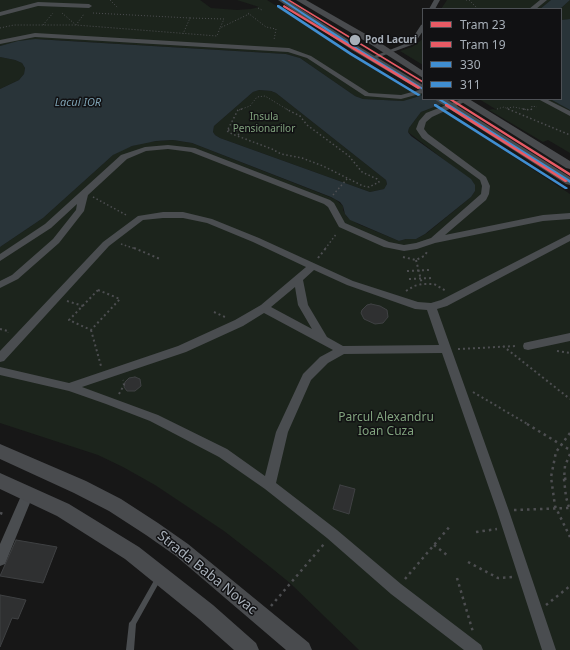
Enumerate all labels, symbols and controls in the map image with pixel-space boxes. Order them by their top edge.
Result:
legend [422,8,562,100]
text: Tram 23 [460,16,506,33]
marker: Pod Lacuri [348,33,362,47]
place label: Pod Lacuri [365,34,417,46]
text: Tram 19 [460,36,506,53]
text: 330 [460,56,481,73]
text: 311 [460,76,481,93]
water label: Lacul IOR [55,96,101,110]
park label: Insula Pensionarilor [233,111,295,134]
park label: Parcul Alexandru Ioan Cuza [338,411,434,439]
street label: Strada Baba Novac [154,528,260,618]

